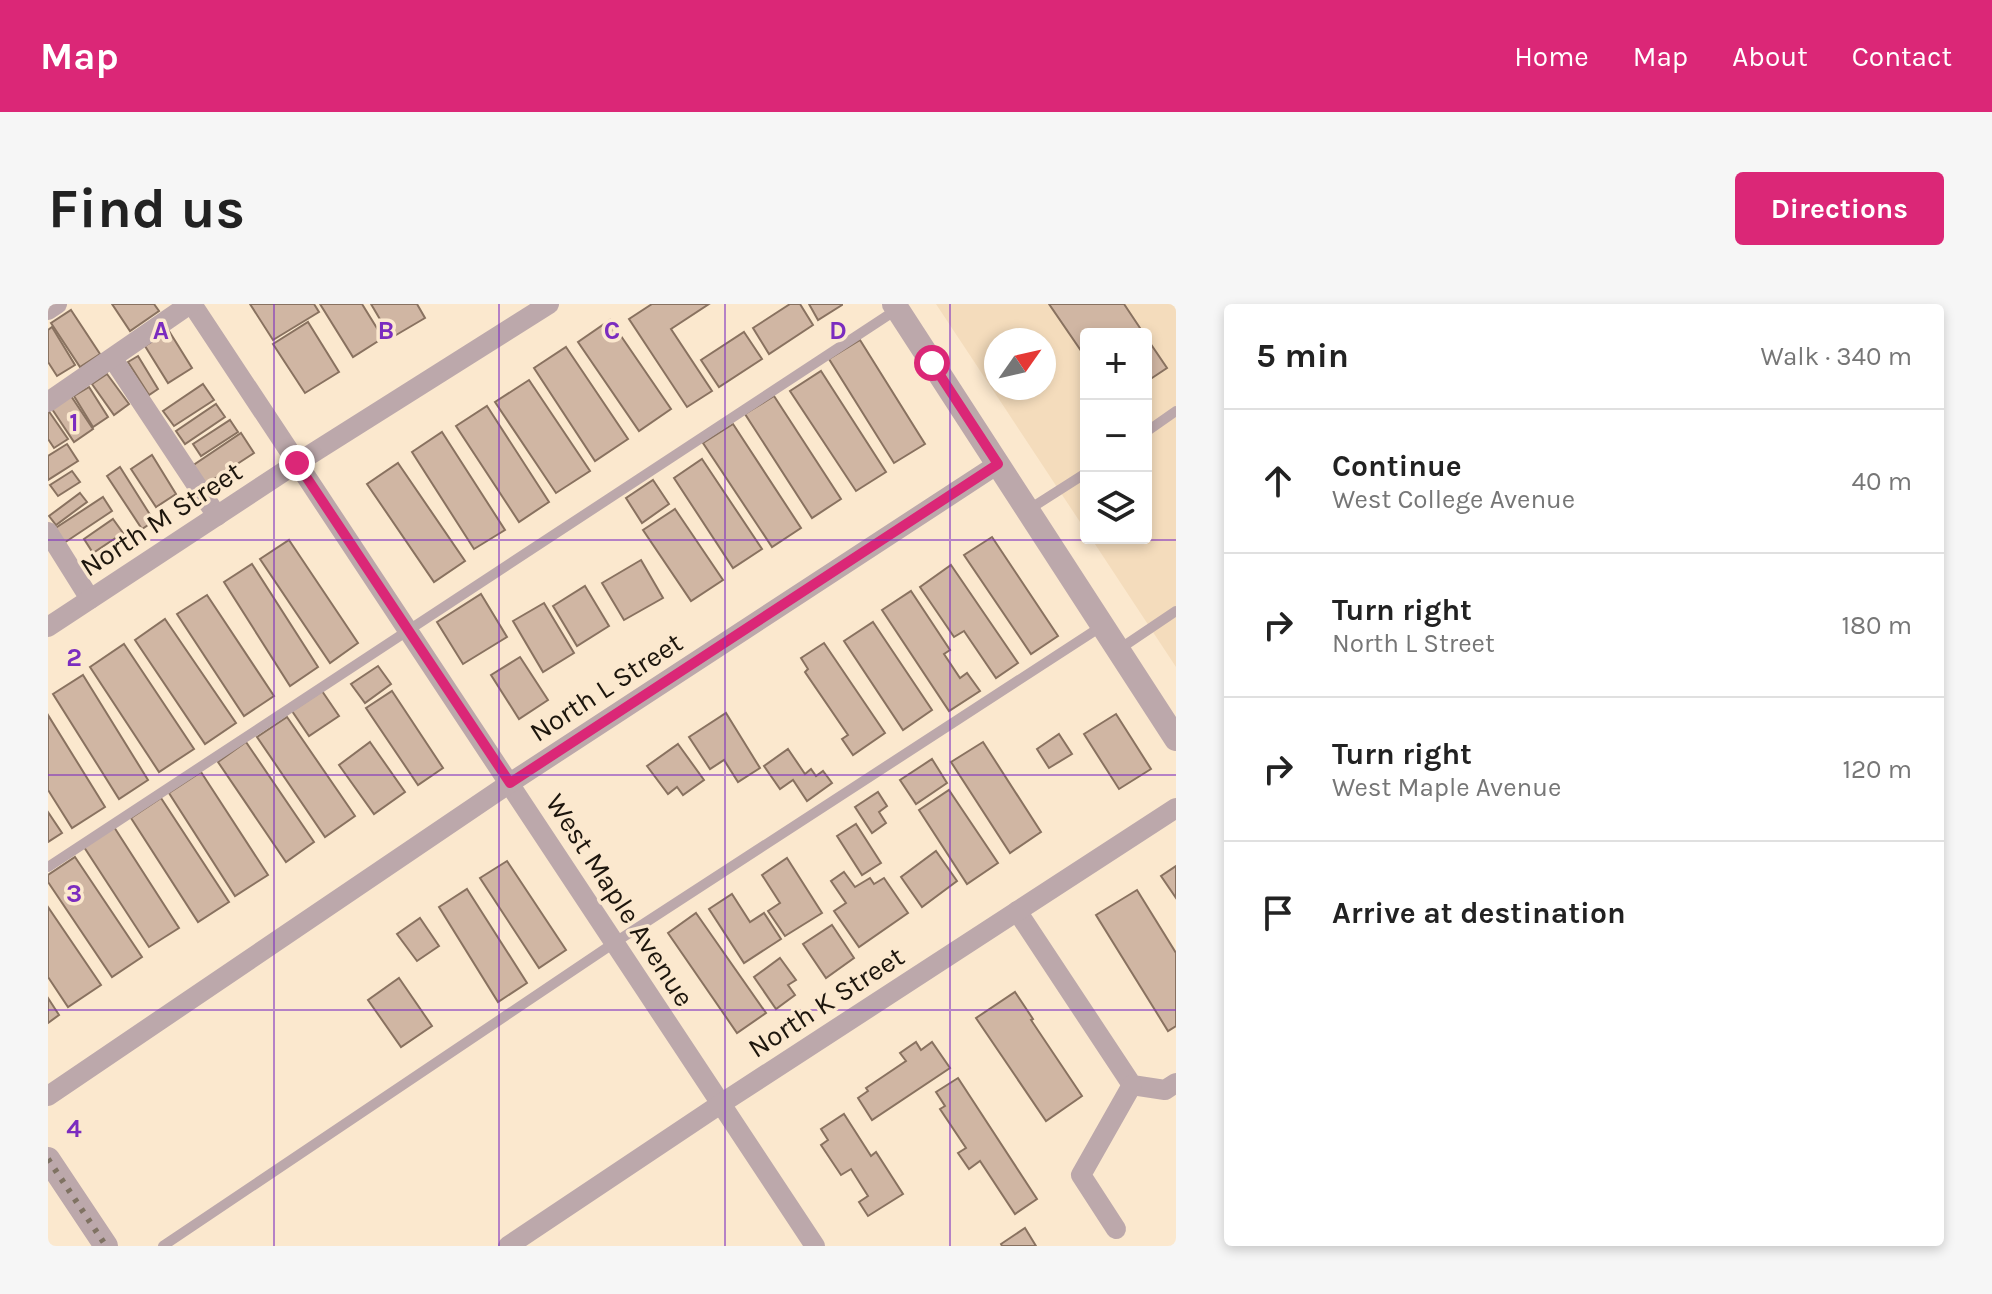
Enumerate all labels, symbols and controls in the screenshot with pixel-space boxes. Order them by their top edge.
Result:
text: Map [40,34,119,79]
text: Home [1514,40,1589,73]
text: Map [1633,40,1688,73]
text: About [1732,40,1808,73]
text: Contact [1852,40,1952,73]
button: Directions [1735,172,1944,245]
text: Find us [48,176,245,241]
text: A [153,315,169,346]
text: B [378,315,394,346]
text: C [604,315,620,346]
text: D [829,315,847,346]
north arrow [984,328,1056,400]
map controls [1080,328,1152,544]
button: + [1080,328,1152,400]
text: 5 min [1256,336,1349,376]
text: Walk · 340 m [1761,341,1912,372]
route start [914,345,950,381]
button: − [1080,400,1152,472]
text: 1 [69,407,79,438]
route end [279,445,315,481]
text: Continue [1332,448,1462,484]
street label: North M Street [74,455,248,583]
icon: ahead [1256,459,1300,503]
text: 40 m [1852,466,1912,497]
button: layers [1080,472,1152,544]
text: West College Avenue [1332,484,1575,515]
text: Turn right [1332,592,1472,628]
icon: right [1256,603,1300,647]
text: 180 m [1842,610,1912,641]
street label: North L Street [524,625,688,749]
text: North L Street [1332,628,1495,659]
text: 2 [66,642,82,673]
text: Turn right [1332,736,1472,772]
icon: right [1256,747,1300,791]
text: 120 m [1842,754,1912,785]
text: West Maple Avenue [1332,772,1561,803]
street label: West Maple Avenue [539,787,701,1013]
text: 3 [66,878,82,909]
icon: arrive [1256,891,1300,935]
text: Arrive at destination [1332,895,1626,931]
street label: North K Street [742,939,910,1065]
text: 4 [66,1113,82,1144]

